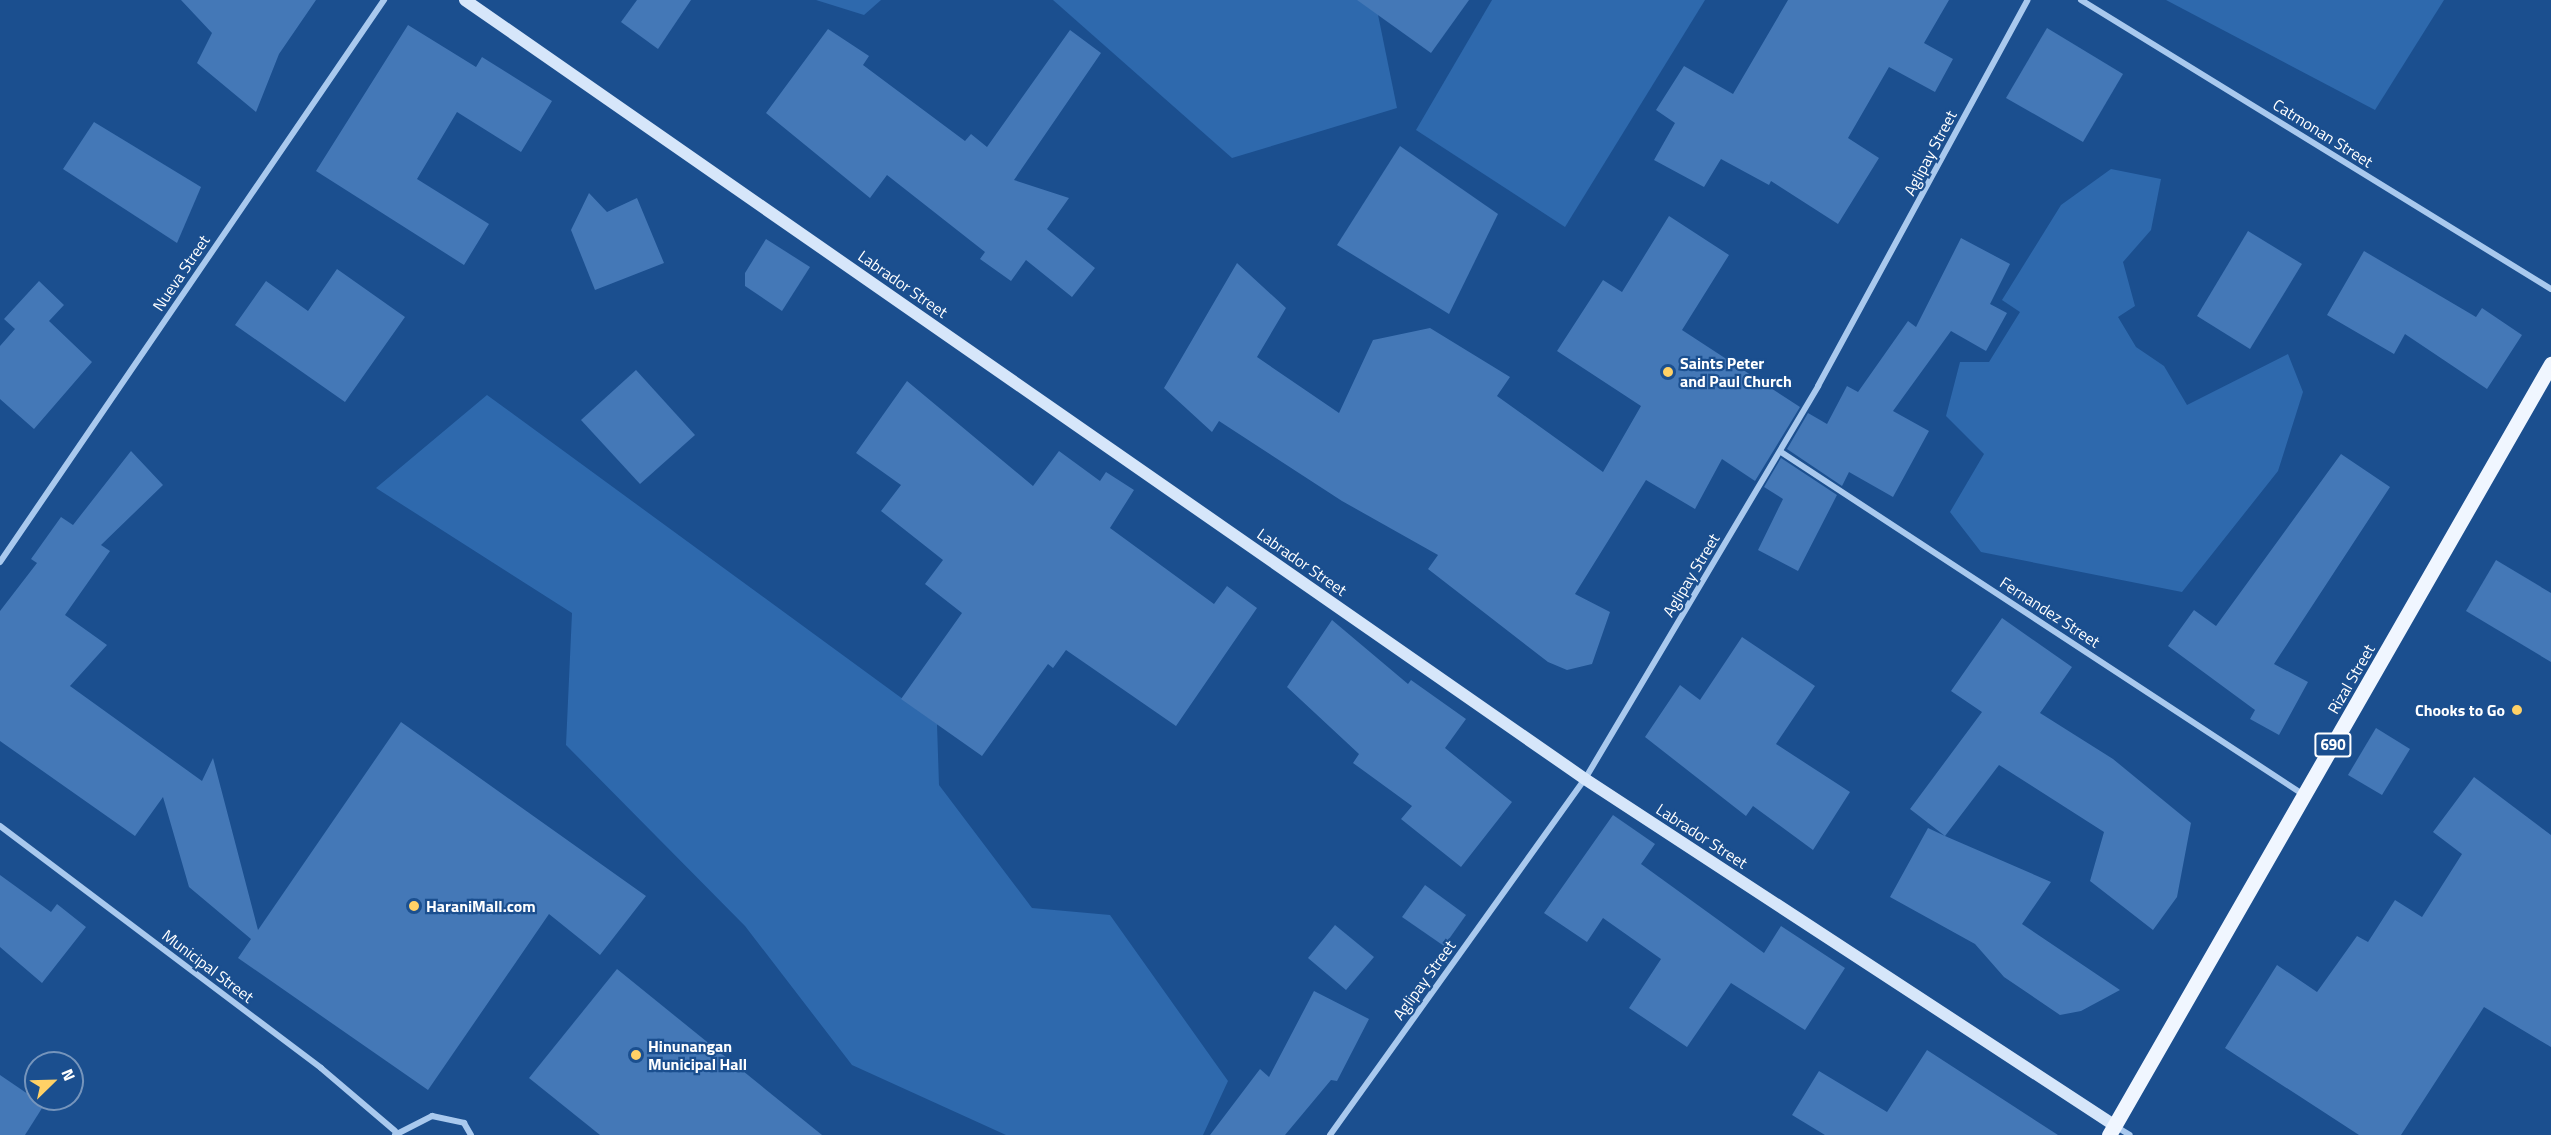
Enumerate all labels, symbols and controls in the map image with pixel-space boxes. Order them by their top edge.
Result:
street label: Catmonan Street [2270,95,2376,171]
street label: Aglipay Street [1900,107,1960,199]
street label: Nueva Street [149,231,213,315]
street label: Labrador Street [855,246,951,322]
place label: Saints Peter and Paul Church [1680,353,1792,391]
marker: Saints Peter and Paul Church [1661,365,1675,379]
street label: Labrador Street [1254,524,1350,600]
street label: Aglipay Street [1659,530,1723,620]
street label: Fernandez Street [1996,572,2104,652]
street label: Rizal Street [2323,641,2379,717]
place label: Chooks to Go [2415,700,2505,720]
marker: Chooks to Go [2510,703,2524,717]
road number: 690 [2314,733,2352,757]
street label: Labrador Street [1653,799,1751,873]
place label: HaraniMall.com [426,896,536,916]
marker: HaraniMall.com [407,899,421,913]
street label: Municipal Street [159,925,257,1007]
street label: Aglipay Street [1389,936,1459,1024]
place label: Hinunangan Municipal Hall [648,1036,747,1074]
marker: Hinunangan Municipal Hall [629,1048,643,1062]
north arrow [24,1051,84,1111]
text: N [56,1065,82,1085]

